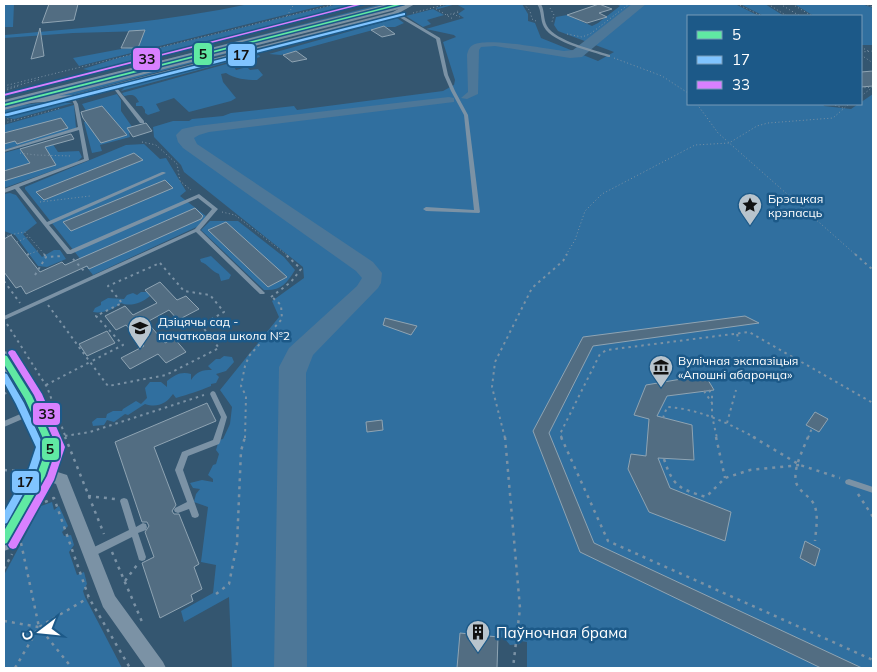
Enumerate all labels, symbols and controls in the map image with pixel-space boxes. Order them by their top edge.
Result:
legend [687,15,862,105]
text: 5 [732,25,741,44]
line badge: 5 [193,42,213,66]
line badge: 17 [227,43,256,67]
text: 5 [199,45,207,63]
text: 17 [233,46,249,64]
line badge: 33 [132,47,161,71]
text: 33 [139,50,155,68]
text: 17 [732,50,750,69]
text: 33 [732,75,750,94]
place label: Брэсцкая крэпасць [768,191,823,220]
place icon: Брэсцкая крэпасць [737,192,763,226]
place label: Дзіцячы сад - пачатковая школа №2 [158,314,290,343]
school or university icon: Дзіцячы сад - пачатковая школа №2 [127,315,153,349]
place label: Вулічная экспазіцыя «Апошні абаронца» [678,353,798,382]
museum icon: Вулічная экспазіцыя «Апошні абаронца» [648,354,674,388]
line badge: 33 [32,402,61,426]
text: 33 [39,405,55,423]
line badge: 5 [41,437,60,461]
text: 5 [46,440,54,458]
line badge: 17 [11,470,40,494]
text: 17 [17,473,33,491]
north arrow [15,607,65,657]
building icon: Паўночная брама [465,619,491,653]
place label: Паўночная брама [496,623,627,642]
text: С [18,628,37,643]

